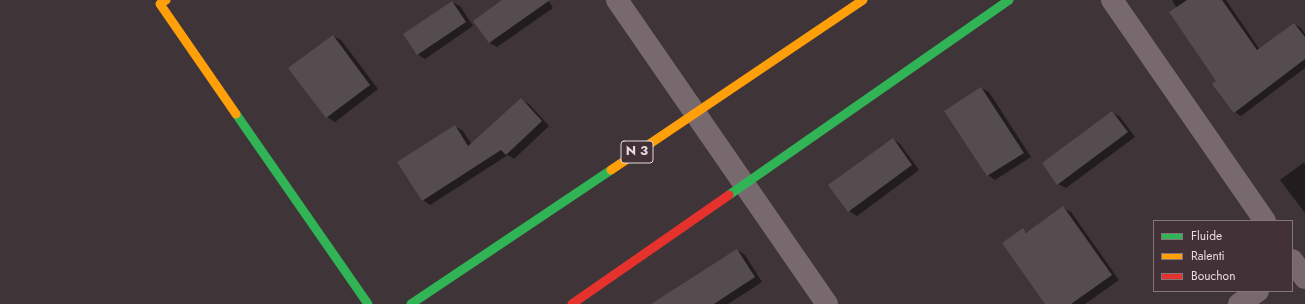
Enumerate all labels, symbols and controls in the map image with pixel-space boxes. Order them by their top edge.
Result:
road number: N 3 [621,141,653,163]
legend [1153,220,1293,292]
text: Fluide [1191,227,1222,245]
text: Ralenti [1191,247,1225,265]
text: Bouchon [1191,267,1235,285]

